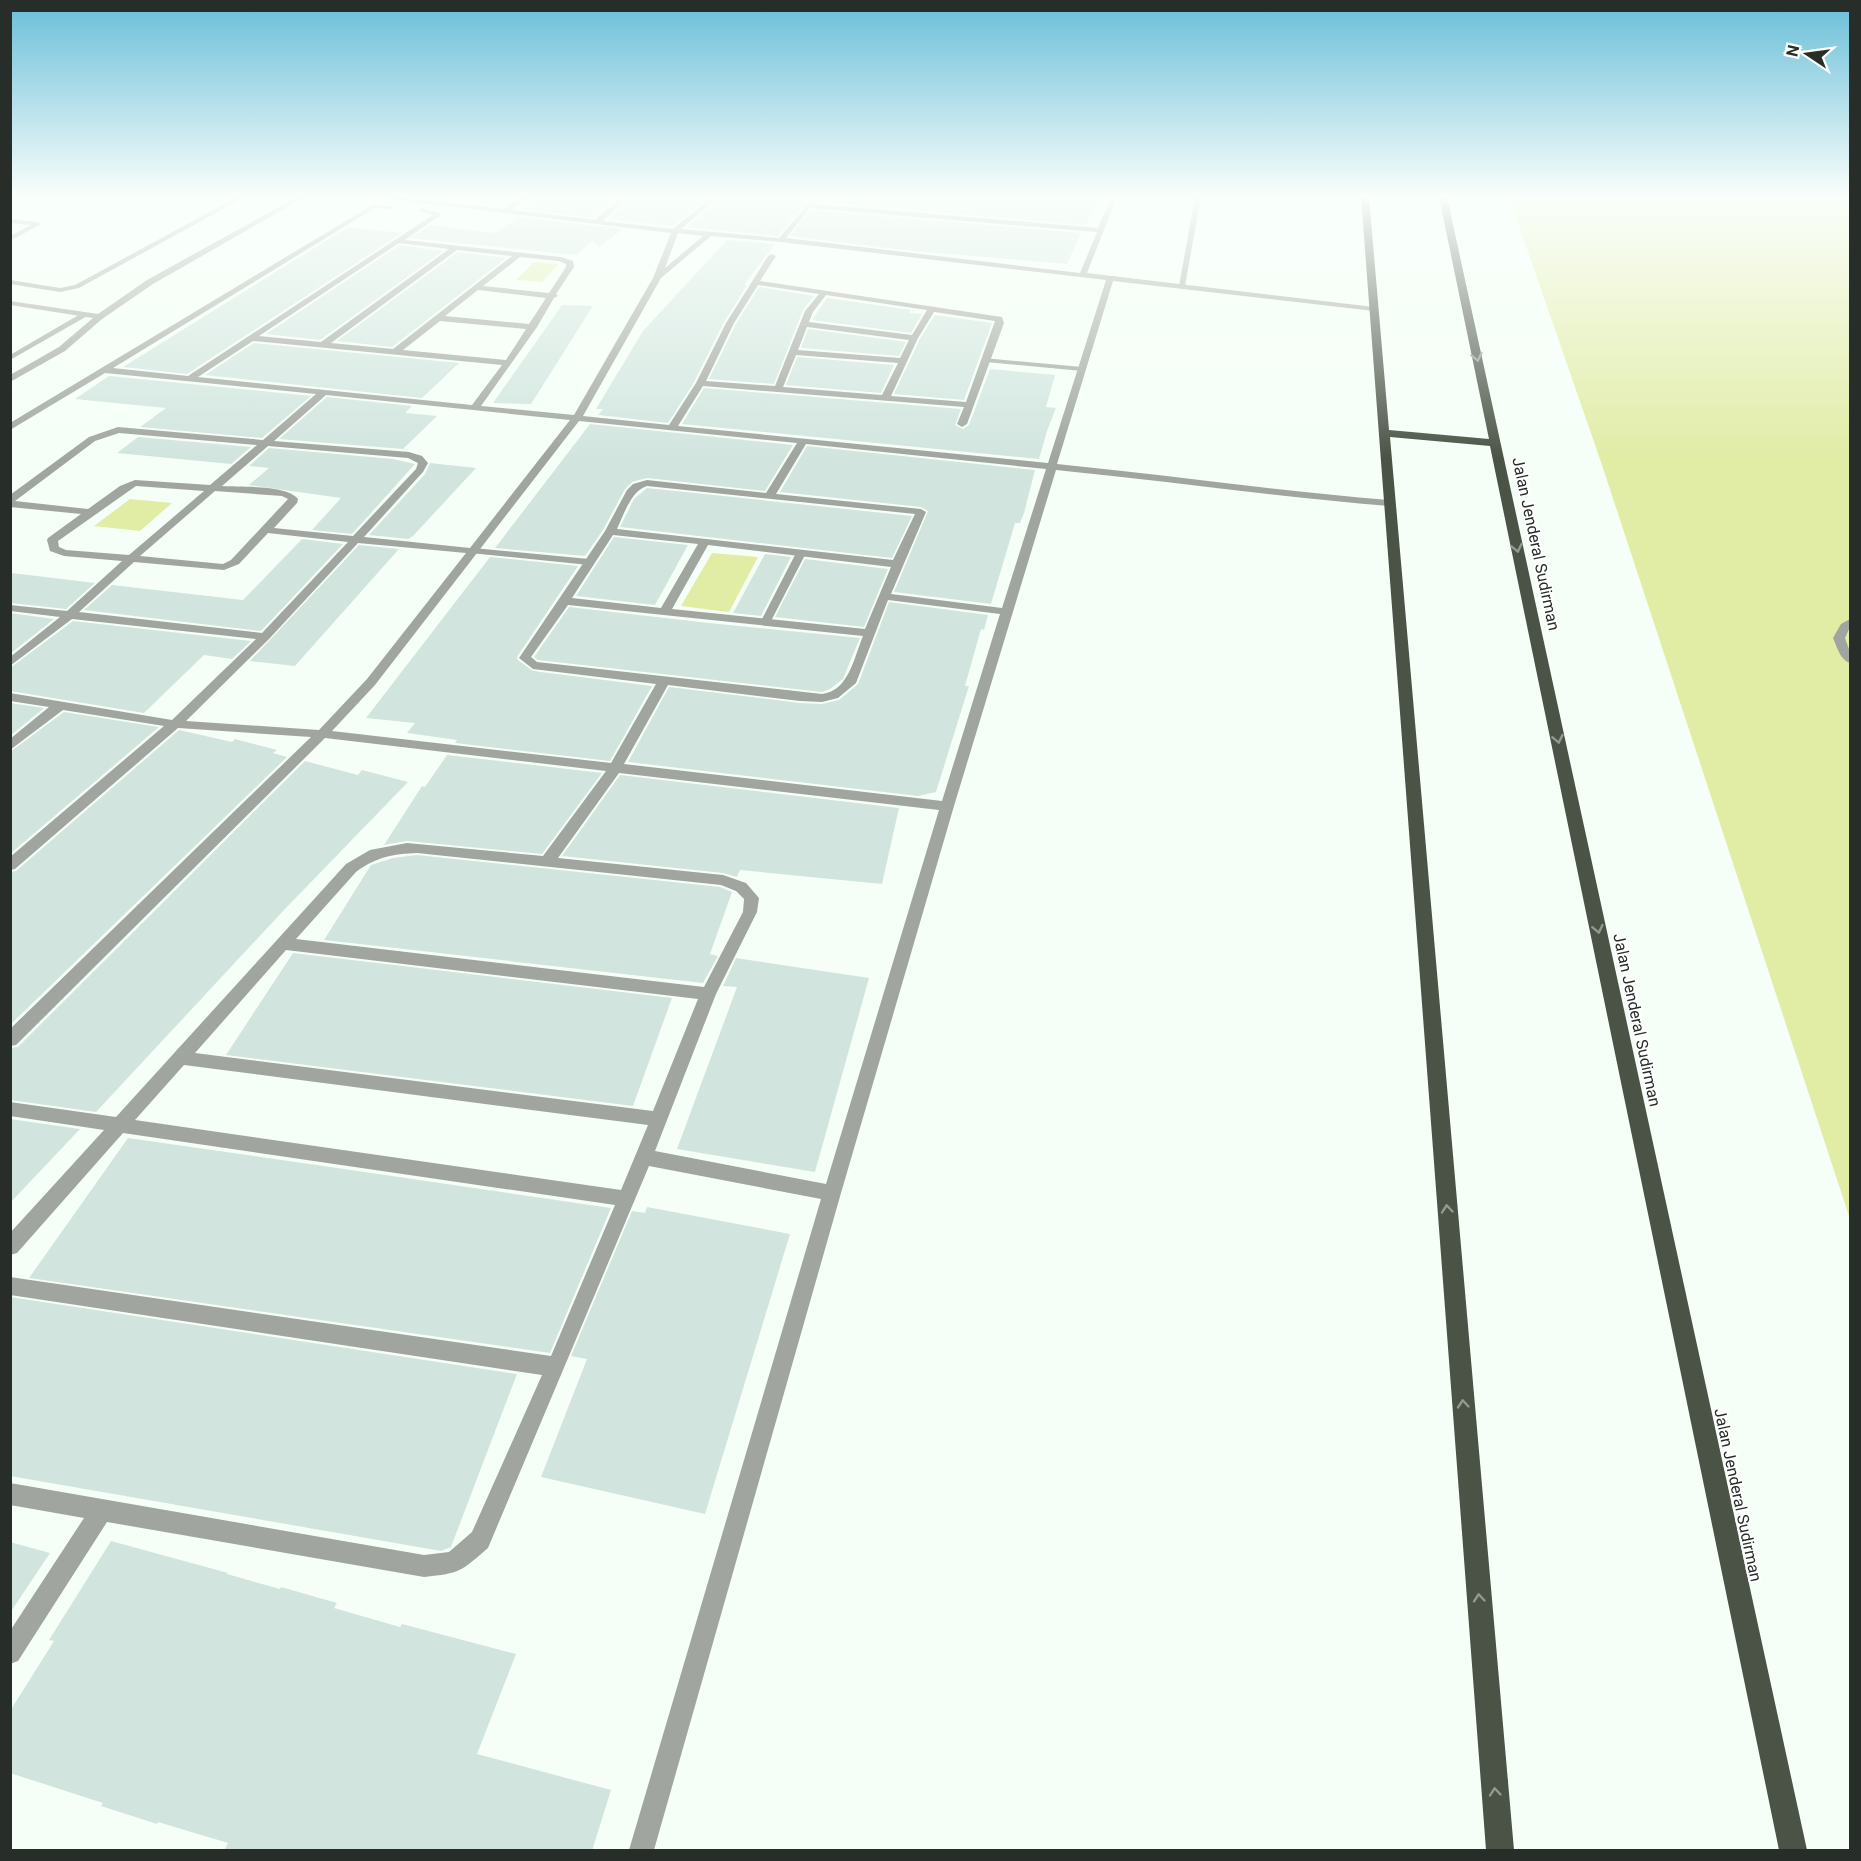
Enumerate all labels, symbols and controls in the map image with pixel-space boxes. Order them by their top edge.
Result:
north arrow [1777,24,1837,84]
text: N [1782,43,1803,58]
one-way arrow [1470,352,1483,362]
street label: Jalan Jenderal Sudirman [1508,456,1564,632]
one-way arrow [1510,543,1523,553]
one-way arrow [1551,733,1564,743]
one-way arrow [1591,924,1604,934]
street label: Jalan Jenderal Sudirman [1609,932,1665,1108]
one-way arrow [1441,1205,1454,1214]
one-way arrow [1457,1399,1470,1408]
street label: Jalan Jenderal Sudirman [1710,1407,1766,1583]
one-way arrow [1473,1593,1486,1602]
one-way arrow [1489,1788,1502,1797]

